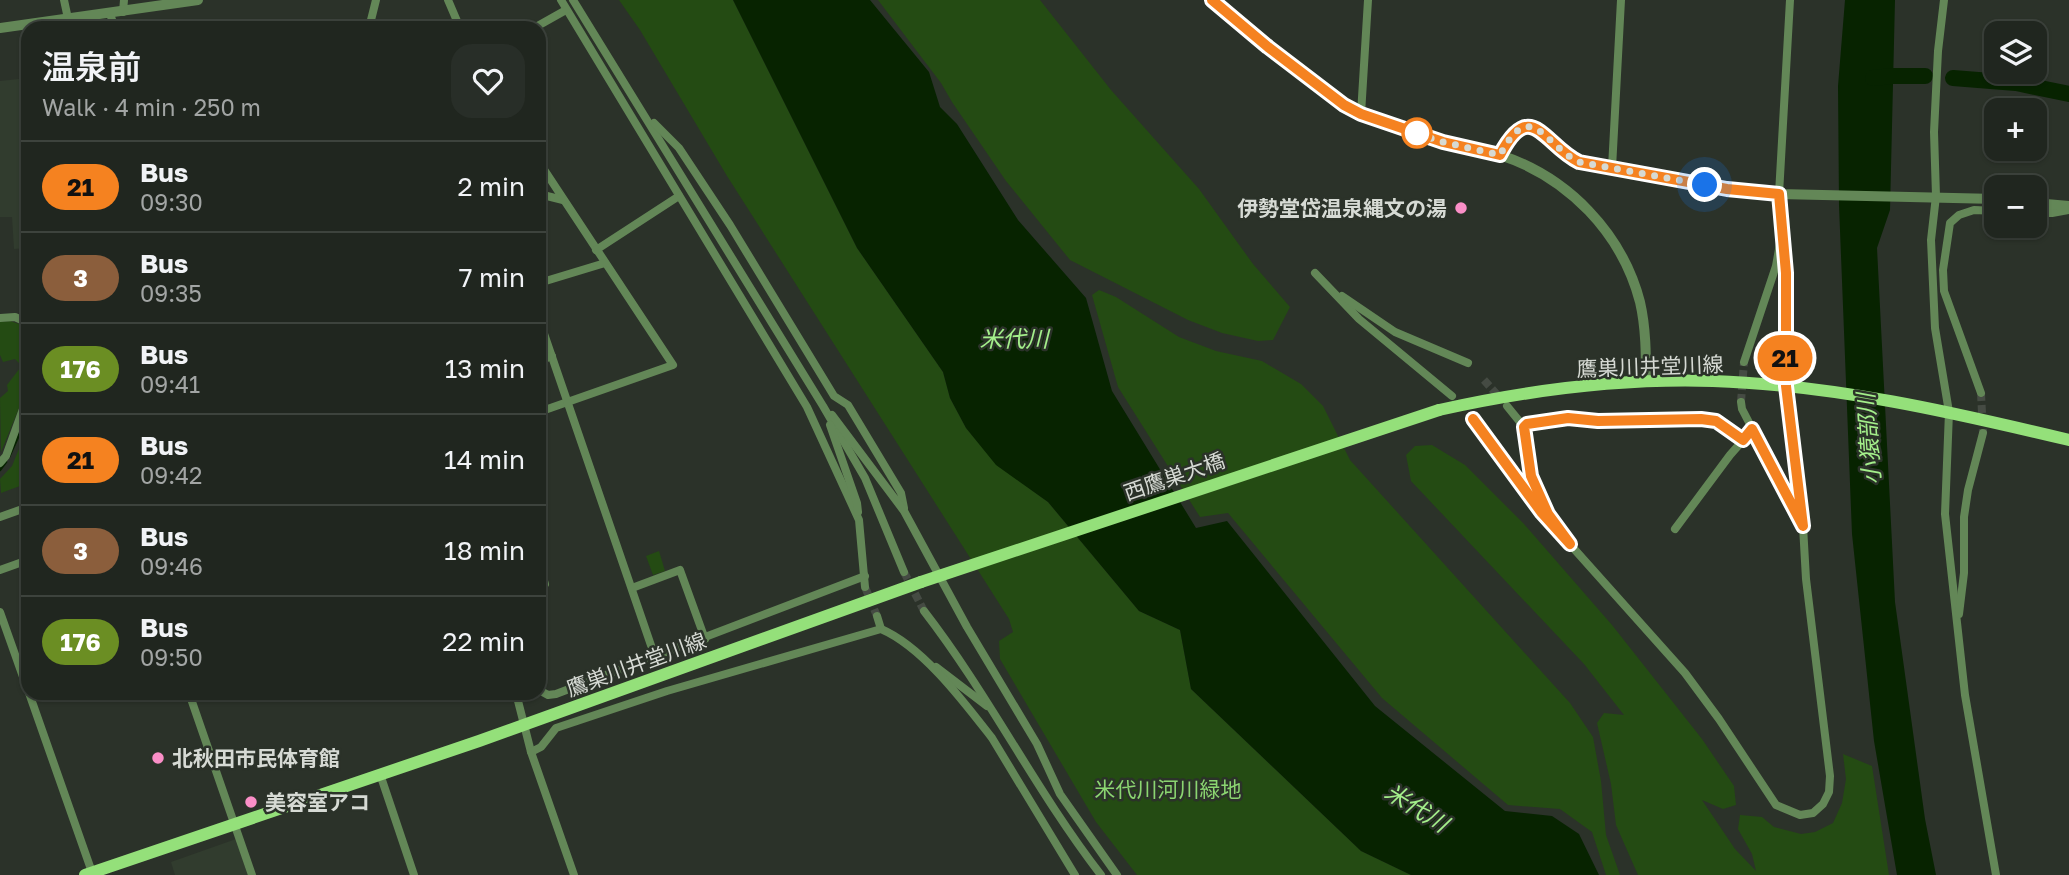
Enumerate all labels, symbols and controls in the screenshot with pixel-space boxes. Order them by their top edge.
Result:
map controls [1984,21,2047,238]
button: layers [1984,21,2047,84]
button: heart [451,44,525,118]
text: 温泉前 [42,47,141,86]
text: Walk · 4 min · 250 m [42,93,261,121]
button: + [1984,98,2047,161]
unlabelled marker [1402,118,1432,148]
text: Bus [140,157,188,188]
your location [1687,167,1722,202]
text: 2 min [457,171,525,202]
text: 21 [67,172,94,201]
button: − [1984,175,2047,238]
text: 09:30 [140,188,203,216]
place label: 伊勢堂岱温泉縄文の湯 [1237,195,1447,221]
marker: 伊勢堂岱温泉縄文の湯 [1453,200,1469,216]
text: Bus [140,248,188,279]
text: 7 min [459,262,525,293]
text: 3 [73,263,88,292]
text: 09:35 [140,279,202,307]
water label: 米代川 [980,324,1052,352]
line badge: 21 [1754,335,1816,381]
text: Bus [140,339,188,370]
text: 21 [1772,343,1799,372]
street label: 鷹巣川井堂川線 [1576,350,1724,382]
text: 13 min [445,353,525,384]
text: 176 [60,354,101,383]
text: 09:41 [140,370,200,398]
water label: 小猿部川 [1851,389,1885,486]
text: Bus [140,430,188,461]
text: 14 min [444,444,525,475]
text: 21 [67,445,94,474]
street label: 西鷹巣大橋 [1120,447,1228,505]
text: 09:42 [140,461,202,489]
text: Bus [140,521,188,552]
text: 18 min [444,535,525,566]
text: 3 [73,536,88,565]
text: 09:46 [140,552,203,580]
text: Bus [140,612,188,643]
text: 22 min [442,626,525,657]
text: 176 [60,627,101,656]
street label: 鷹巣川井堂川線 [562,627,710,701]
text: 09:50 [140,643,203,671]
place label: 北秋田市民体育館 [172,745,340,771]
marker: 北秋田市民体育館 [150,750,166,766]
park label: 米代川河川緑地 [1095,776,1242,802]
water label: 米代川 [1380,777,1456,839]
place label: 美容室アコ [265,789,370,815]
marker: 美容室アコ [243,794,259,810]

